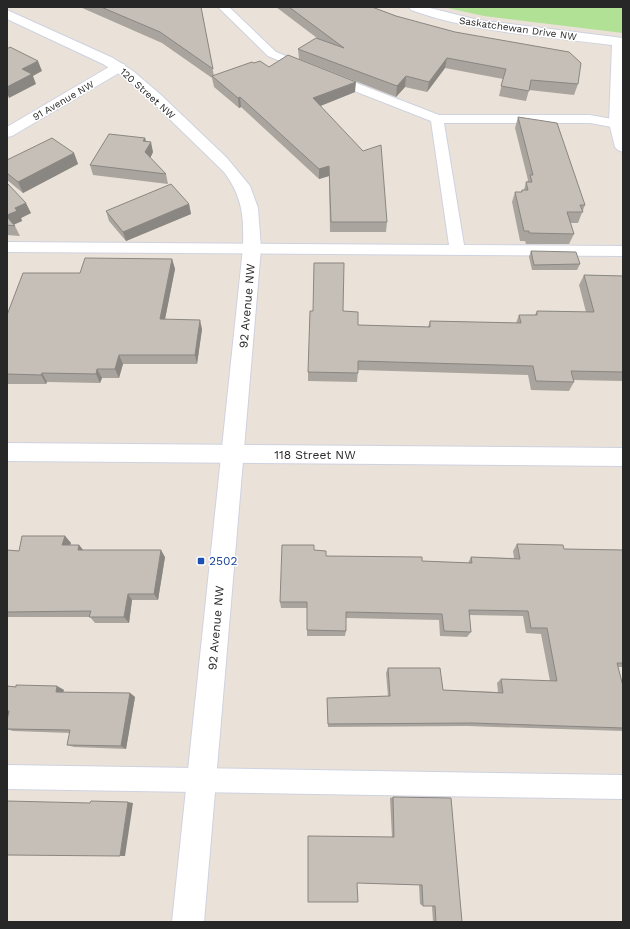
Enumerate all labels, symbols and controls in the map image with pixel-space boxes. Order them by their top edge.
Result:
street label: Saskatchewan Drive NW [458,15,578,42]
street label: 120 Street NW [118,66,178,121]
street label: 91 Avenue NW [31,78,96,122]
street label: 92 Avenue NW [236,263,258,349]
street label: 118 Street NW [274,448,356,462]
place label: 2502 [209,554,237,568]
marker: 2502 [196,556,206,566]
street label: 92 Avenue NW [205,585,227,671]

